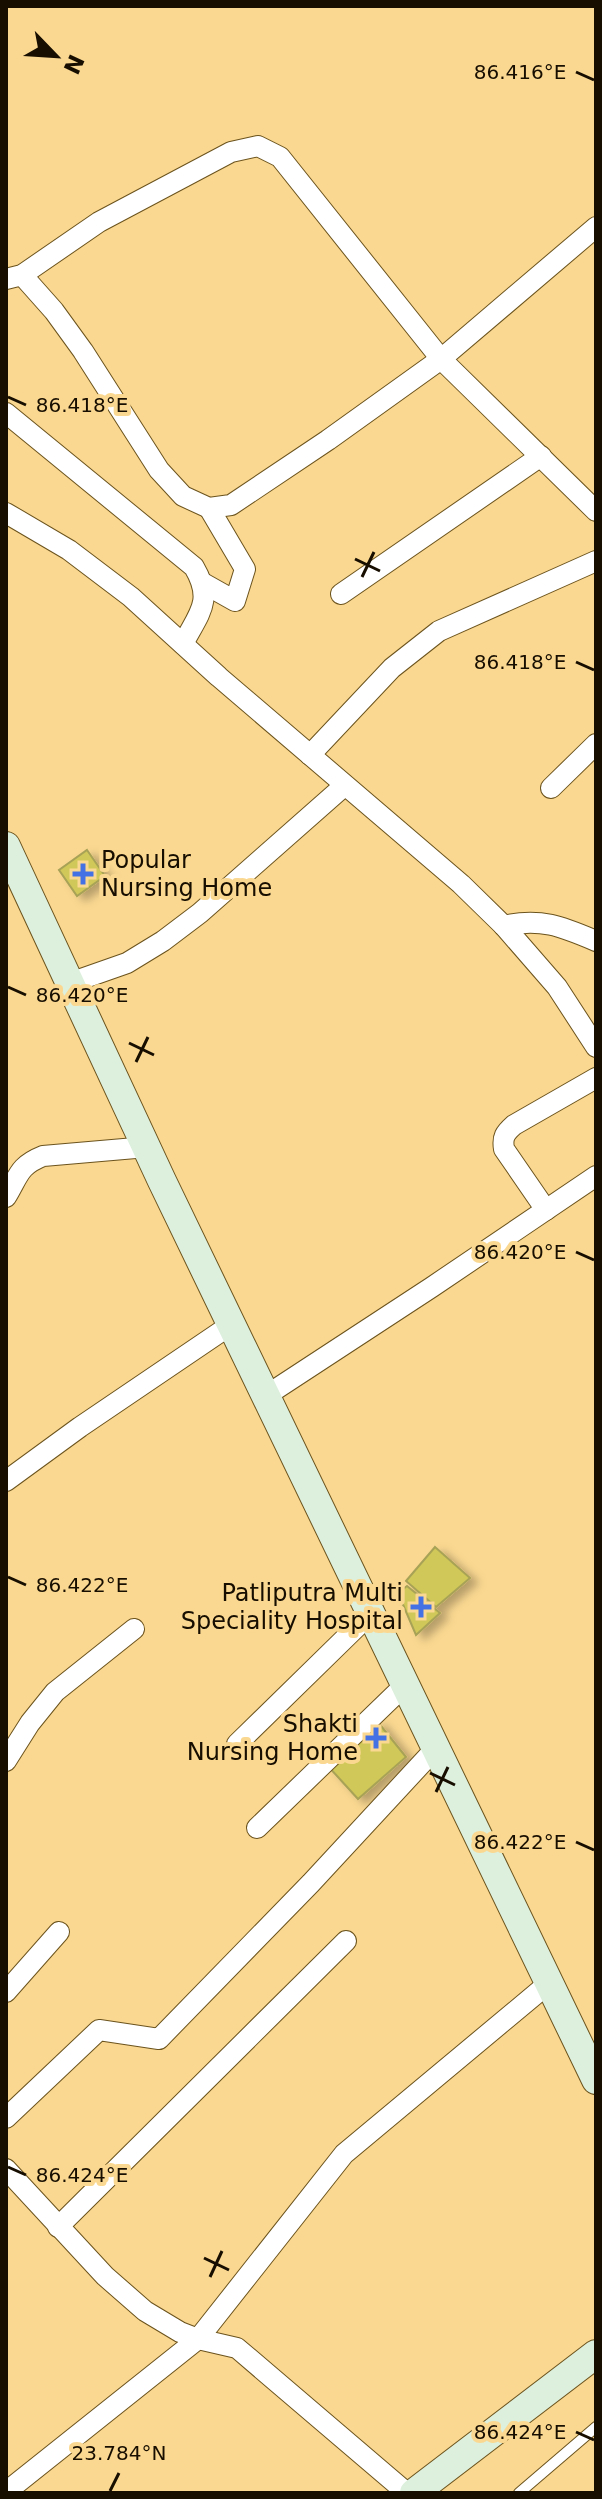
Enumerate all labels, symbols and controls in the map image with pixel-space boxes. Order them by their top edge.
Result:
north arrow [16,16,96,96]
text: N [58,51,89,78]
text: 86.416°E [474,60,566,84]
text: 86.418°E [36,393,128,417]
text: 86.418°E [474,650,566,674]
place label: Popular Nursing Home [101,846,272,902]
marker: Popular Nursing Home [72,863,94,885]
text: 86.420°E [36,983,128,1007]
text: 86.420°E [474,1240,566,1264]
text: 86.422°E [36,1573,128,1597]
place label: Patliputra Multi Speciality Hospital [181,1579,403,1635]
marker: Patliputra Multi Speciality Hospital [410,1596,432,1618]
place label: Shakti Nursing Home [187,1710,358,1766]
marker: Shakti Nursing Home [365,1727,387,1749]
text: 86.422°E [474,1830,566,1854]
text: 86.424°E [36,2163,128,2187]
text: 86.424°E [474,2420,566,2444]
text: 23.784°N [72,2441,166,2465]

